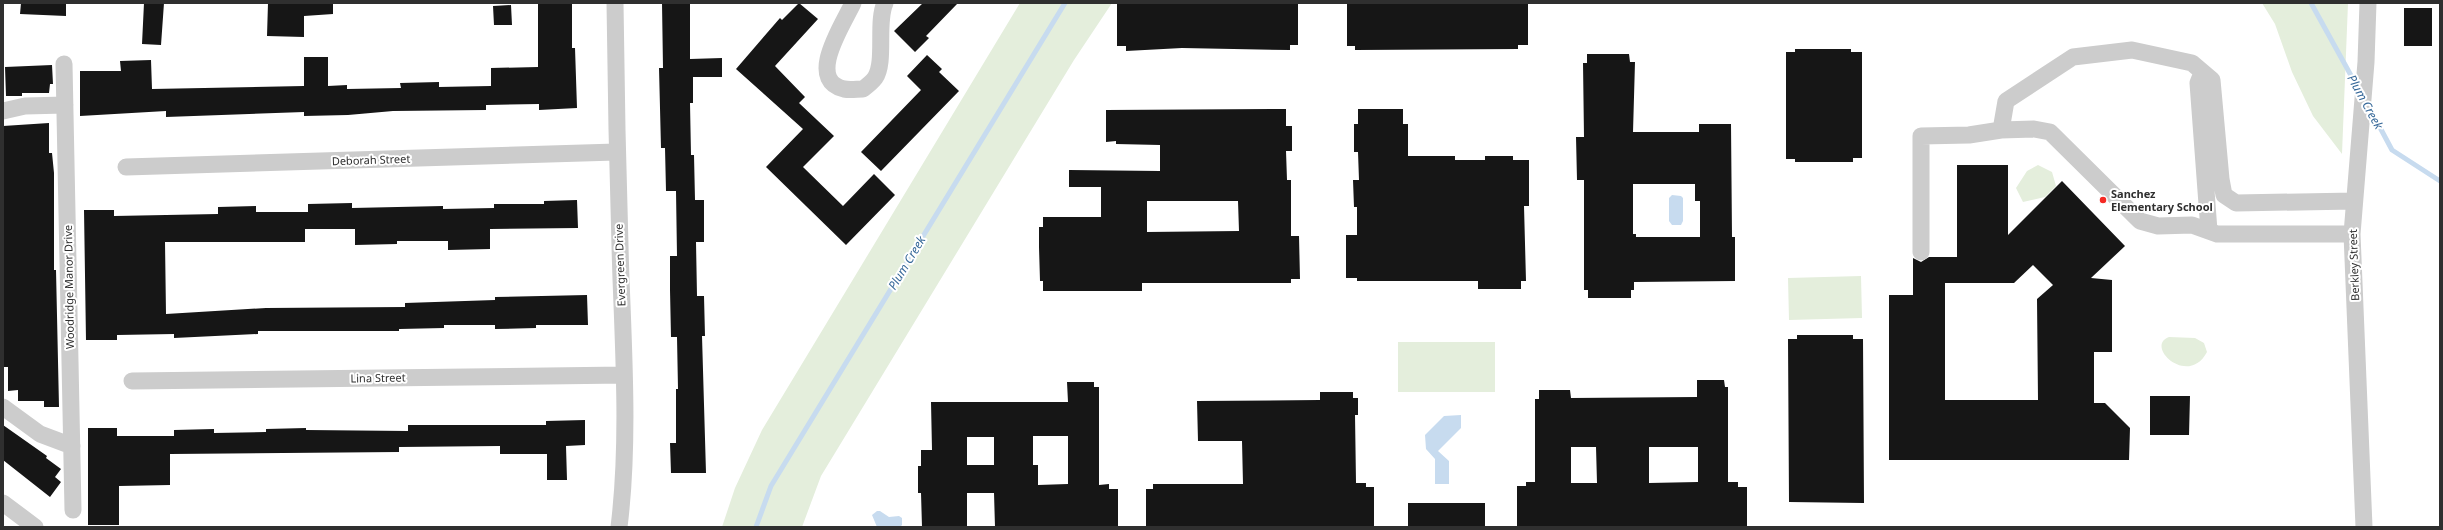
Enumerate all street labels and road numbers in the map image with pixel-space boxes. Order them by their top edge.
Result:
street label: Deborah Street [331,151,411,168]
street label: Evergreen Drive [611,223,628,307]
street label: Woodridge Manor Drive [60,225,77,349]
street label: Berkley Street [2345,229,2362,301]
street label: Lina Street [350,370,406,385]

